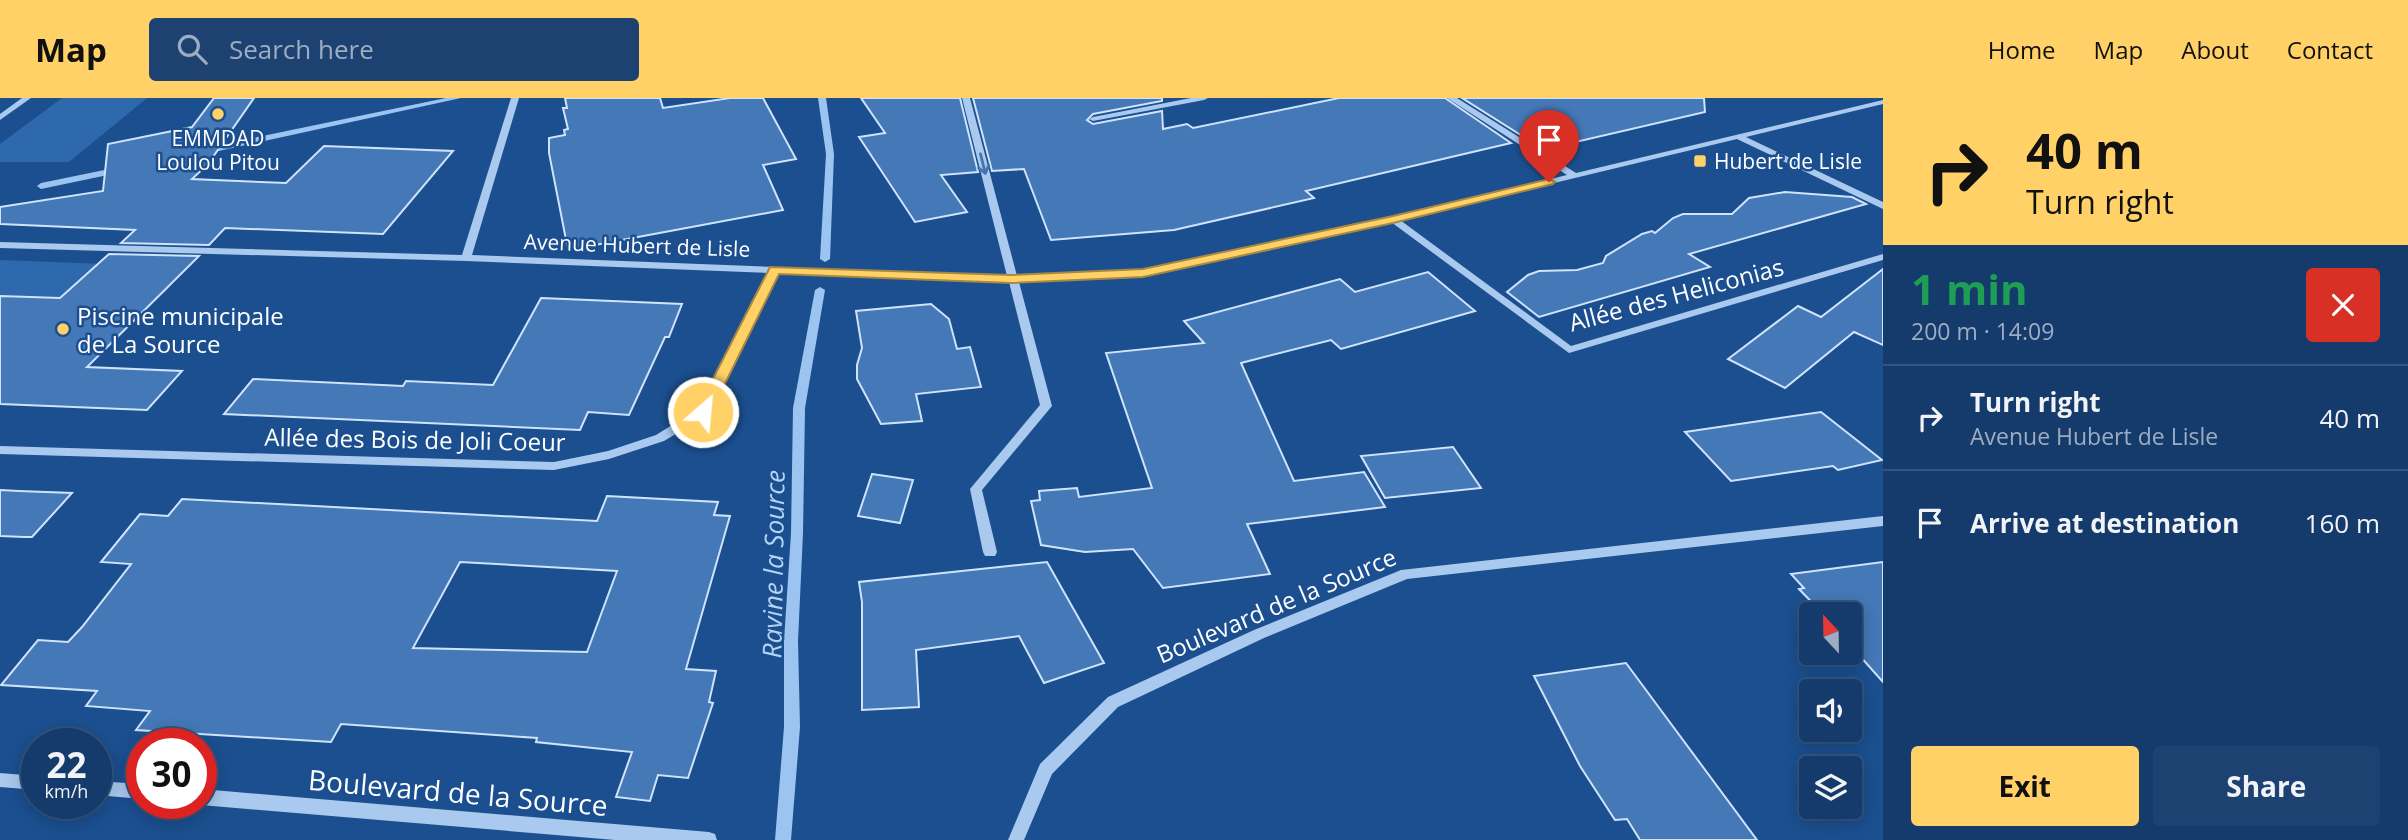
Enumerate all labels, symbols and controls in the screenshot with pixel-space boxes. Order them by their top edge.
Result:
search box [149,18,639,81]
text: Map [35,27,107,72]
icon: search [173,30,211,68]
text: Search here [229,31,374,67]
text: Home [1988,33,2056,66]
text: Map [2094,33,2143,66]
text: About [2181,33,2249,66]
text: Contact [2287,33,2373,66]
marker: EMMDAD Loulou Pitou [210,106,226,122]
pin [1519,110,1579,182]
text: 40 m [2026,117,2143,183]
icon: arrive [1530,121,1568,159]
place label: EMMDAD Loulou Pitou [156,124,280,176]
icon: right [1911,126,2002,217]
place label: Hubert de Lisle [1714,147,1862,175]
one-way arrow [977,152,990,175]
marker: Hubert de Lisle [1692,153,1708,169]
text: Turn right [2026,180,2174,223]
street label: Avenue Hubert de Lisle [523,227,751,263]
street label: Allée des Heliconias [1565,249,1787,339]
text: 1 min [1911,260,2028,317]
button: close [2306,268,2380,342]
place label: Piscine municipale de La Source [77,299,284,360]
text: 200 m · 14:09 [1911,315,2054,347]
marker: Piscine municipale de La Source [55,321,71,337]
position arrow [666,375,740,449]
text: Turn right [1970,384,2101,420]
icon: right [1911,399,1949,437]
text: 40 m [2319,400,2380,436]
street label: Allée des Bois de Joli Coeur [264,420,566,458]
text: Avenue Hubert de Lisle [1970,420,2218,452]
water label: Ravine la Source [753,469,793,659]
icon: arrive [1911,504,1949,542]
text: Arrive at destination [1970,505,2239,541]
text: 160 m [2305,505,2380,541]
street label: Boulevard de la Source [1151,540,1401,670]
north arrow [1799,602,1862,665]
map controls [1799,602,1862,819]
button: sound [1799,679,1862,742]
speed limit sign: 30 [126,728,217,819]
text: 22 [46,741,87,788]
button: Exit [1911,746,2139,826]
button: Share [2153,746,2380,826]
button: layers [1799,756,1862,819]
street label: Boulevard de la Source [307,760,609,824]
text: km/h [45,779,88,803]

